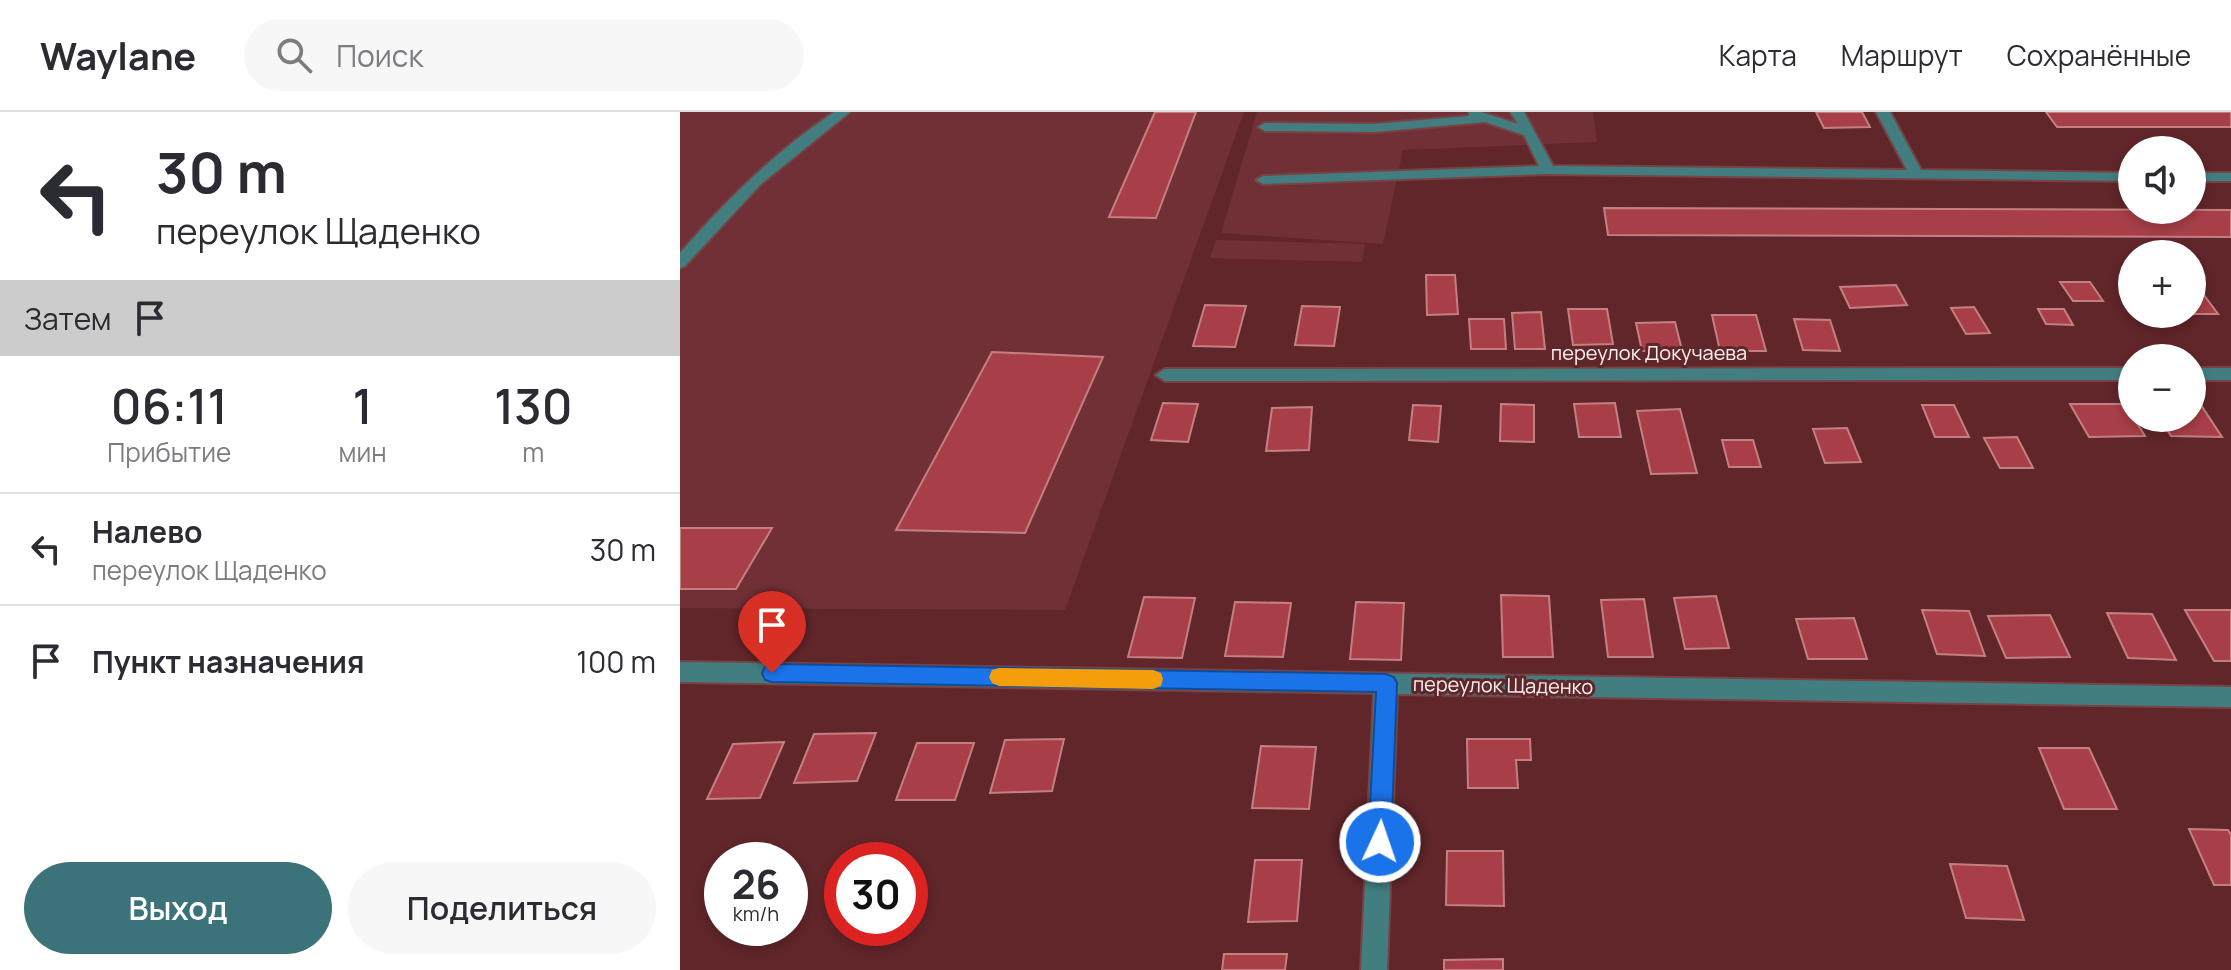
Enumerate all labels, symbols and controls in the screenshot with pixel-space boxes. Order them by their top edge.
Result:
search box [244,19,804,91]
text: Waylane [40,29,196,81]
icon: search [272,33,316,77]
text: Поиск [336,35,423,76]
text: Карта [1719,36,1797,74]
text: Маршрут [1841,36,1963,74]
text: Сохранённые [2007,36,2191,74]
text: 30 m [156,133,287,210]
map controls [2118,136,2206,432]
button: sound [2118,136,2206,224]
icon: left [24,144,128,248]
text: переулок Щаденко [156,206,481,255]
button: + [2118,240,2206,328]
icon: arrive [128,296,172,340]
text: Затем [24,298,112,339]
street label: переулок Докучаева [1551,339,1747,366]
button: − [2118,344,2206,432]
text: 06:11 [111,373,228,438]
text: 1 [353,373,373,438]
text: 130 [494,373,573,438]
text: Прибытие [107,434,231,470]
text: мин [339,434,387,470]
text: m [522,434,544,470]
text: Налево [92,511,202,552]
icon: left [24,527,68,571]
text: 30 m [590,529,656,570]
text: переулок Щаденко [92,552,327,588]
pin [738,591,806,673]
icon: arrive [750,603,794,647]
icon: arrive [24,639,68,683]
text: Пункт назначения [92,641,365,682]
text: 100 m [576,641,656,682]
street label: переулок Щаденко [1413,670,1594,700]
position arrow [1338,800,1422,884]
speed limit sign: 30 [824,842,928,946]
text: 26 [732,856,780,911]
button: Выход [24,862,332,954]
button: Поделиться [348,862,656,954]
text: km/h [733,900,779,927]

